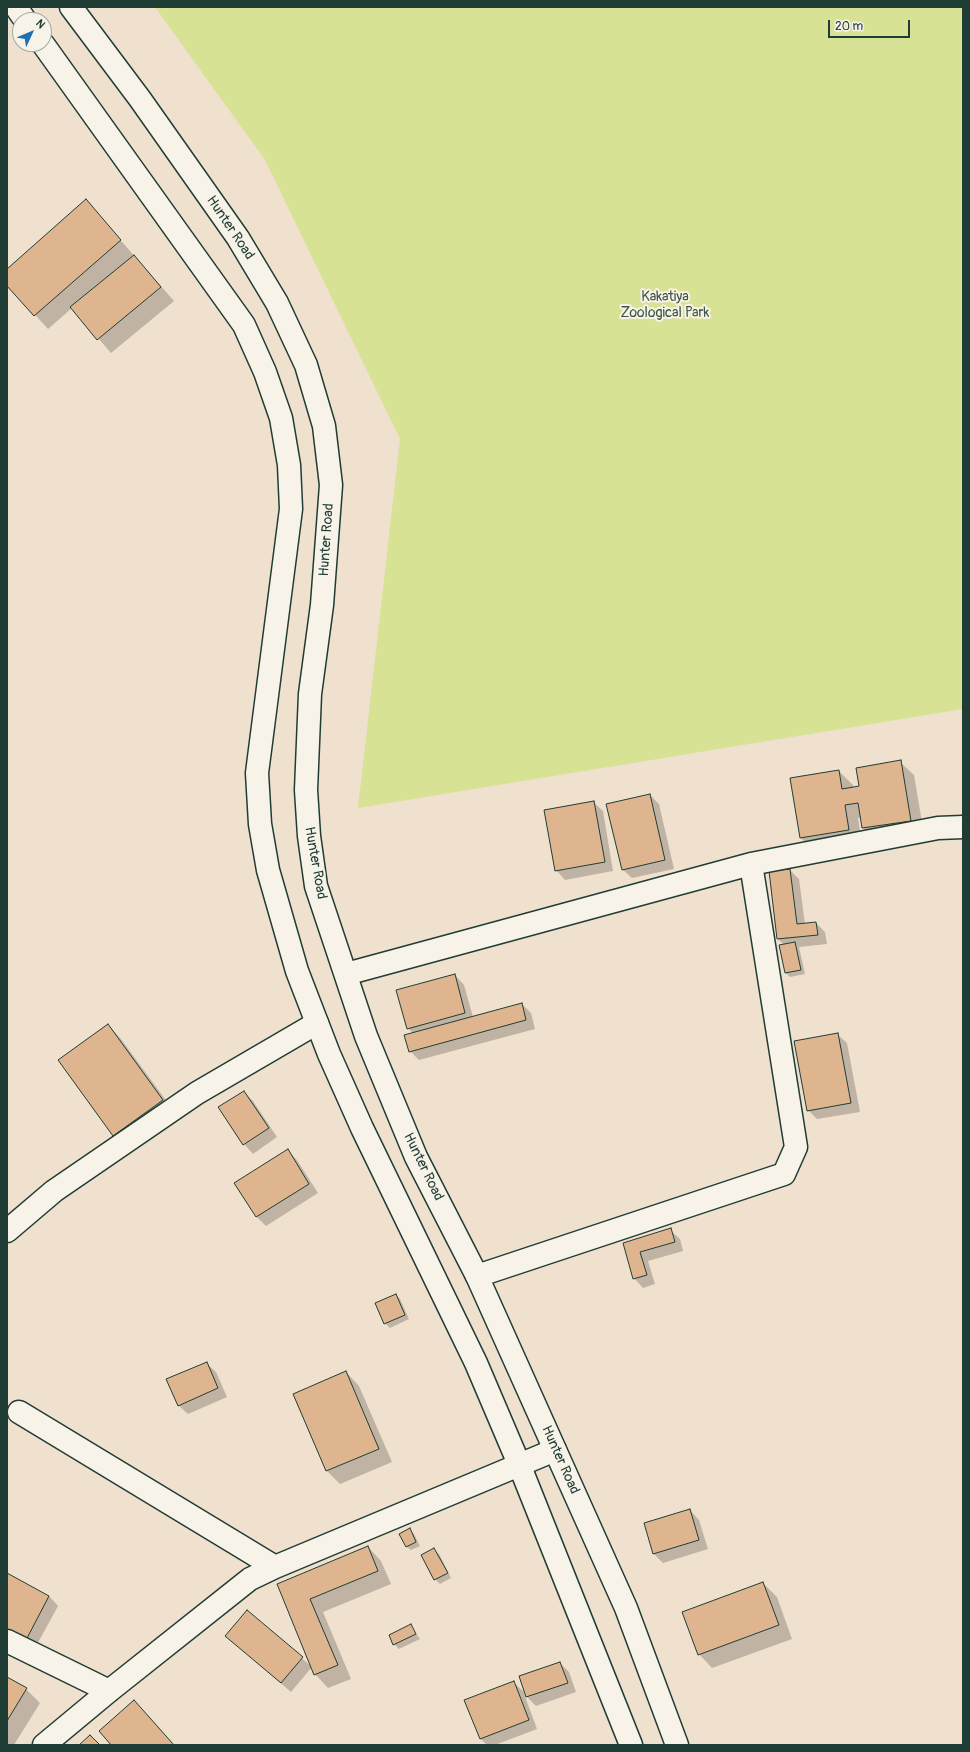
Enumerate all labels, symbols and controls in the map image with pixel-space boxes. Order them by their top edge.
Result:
north arrow [12,12,52,52]
scale bar [830,12,912,38]
text: N [33,17,48,31]
text: 20 m [835,19,863,34]
street label: Hunter Road [203,193,257,263]
park label: Kakatiya Zoological Park [621,289,709,322]
street label: Hunter Road [316,503,338,577]
street label: Hunter Road [300,825,330,901]
street label: Hunter Road [399,1130,447,1204]
street label: Hunter Road [537,1423,583,1497]

